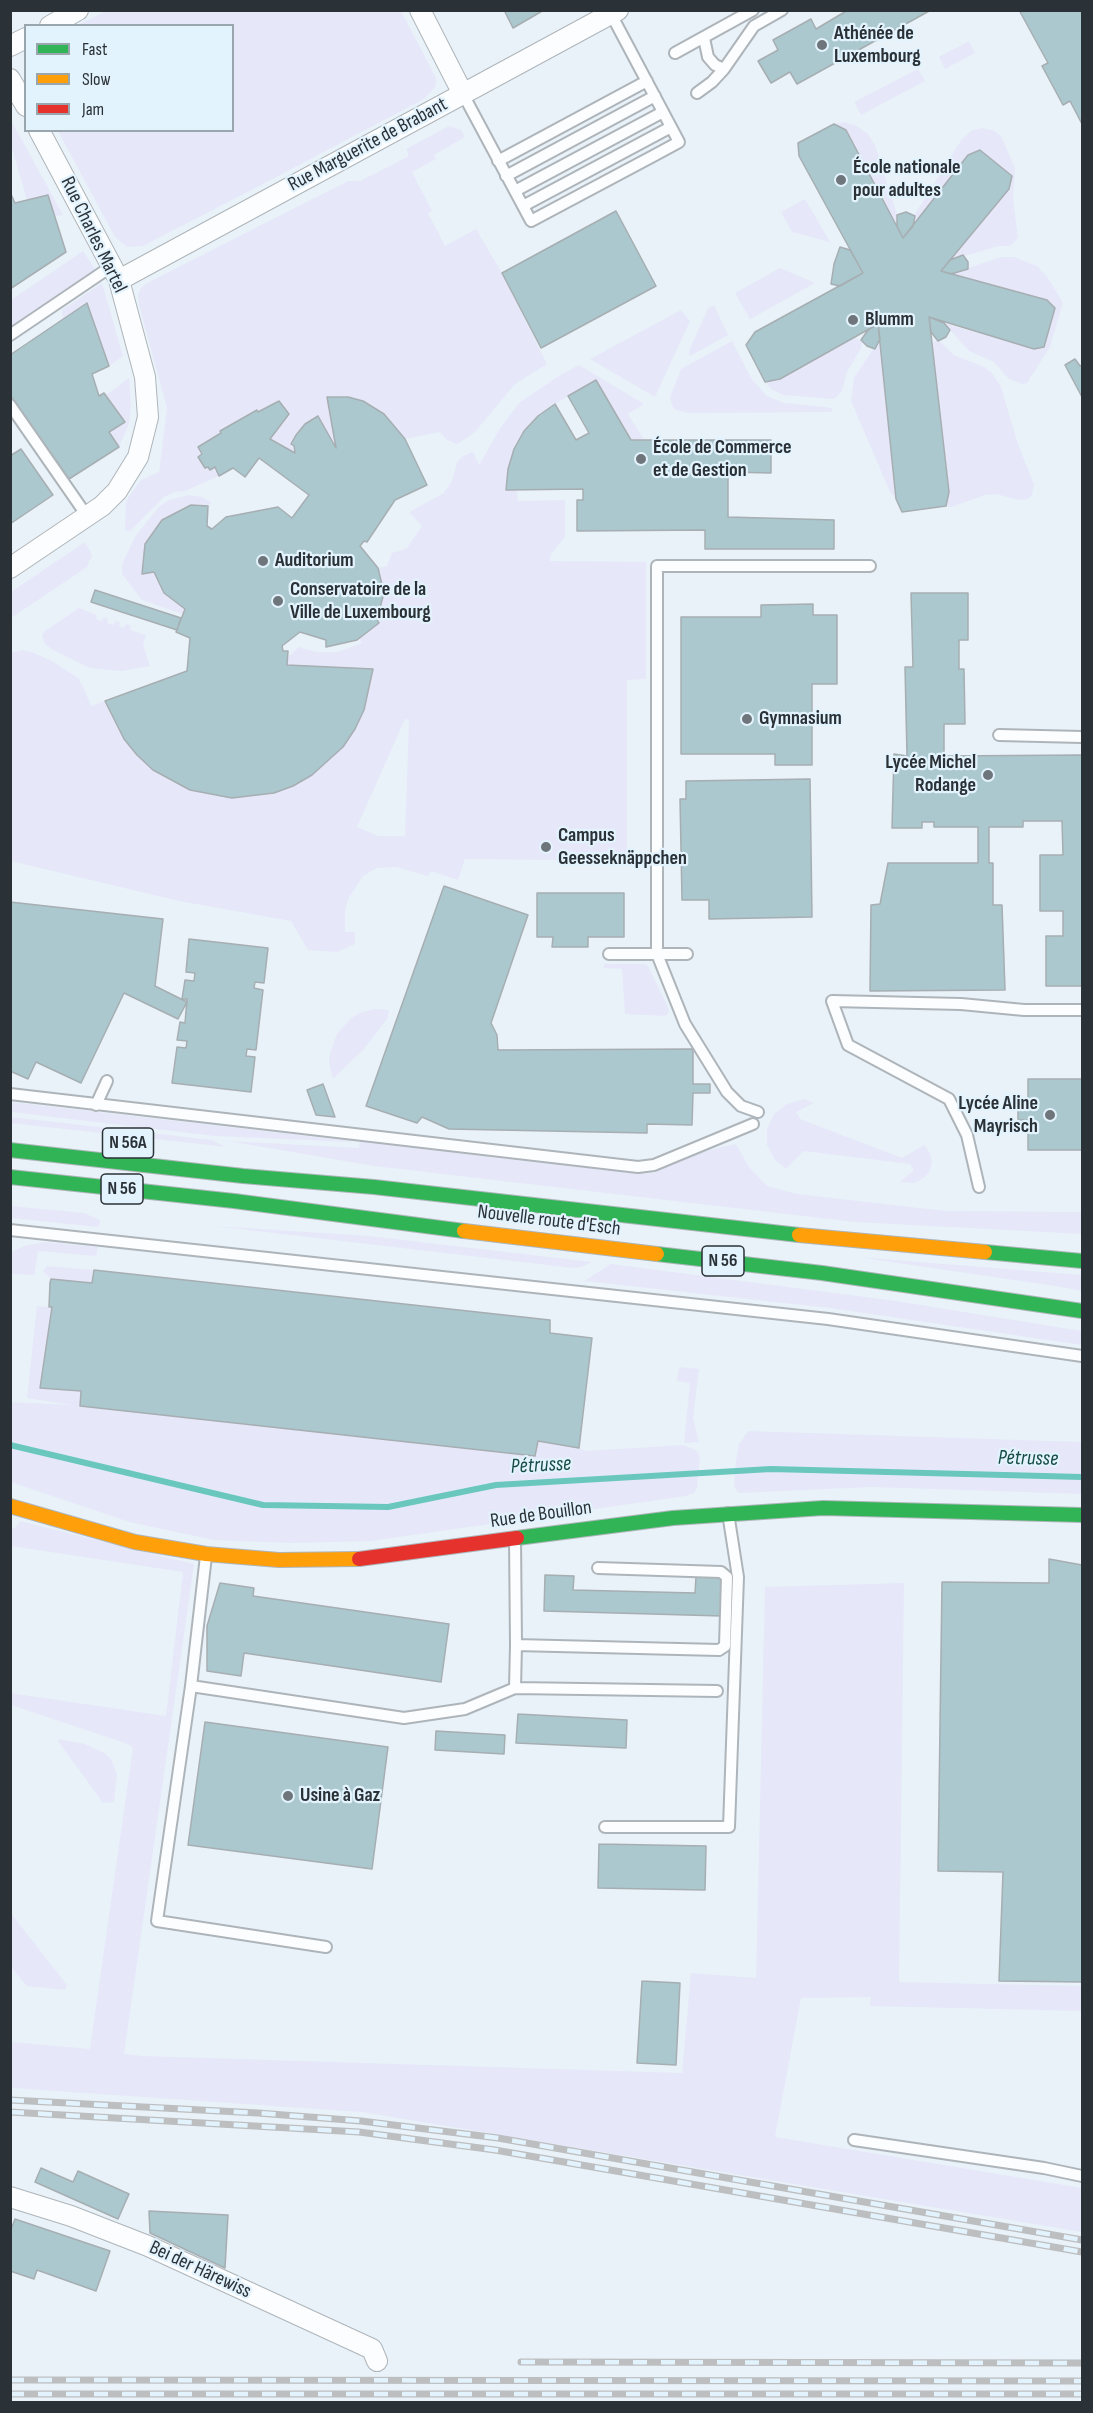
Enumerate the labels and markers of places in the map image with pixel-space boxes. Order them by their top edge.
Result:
place label: Athénée de Luxembourg [834,22,921,69]
marker: Athénée de Luxembourg [815,38,829,52]
place label: École nationale pour adultes [853,156,961,203]
marker: École nationale pour adultes [834,173,848,187]
place label: Blumm [865,308,914,332]
marker: Blumm [846,313,860,327]
place label: École de Commerce et de Gestion [653,436,792,483]
marker: École de Commerce et de Gestion [634,452,648,466]
place label: Auditorium [275,549,353,573]
marker: Auditorium [256,554,270,568]
place label: Conservatoire de la Ville de Luxembourg [290,578,431,625]
marker: Conservatoire de la Ville de Luxembourg [271,594,285,608]
place label: Gymnasium [759,707,842,731]
marker: Gymnasium [740,712,754,726]
place label: Lycée Michel Rodange [885,751,976,798]
marker: Lycée Michel Rodange [981,768,995,782]
place label: Campus Geesseknäppchen [558,824,687,871]
marker: Campus Geesseknäppchen [539,840,553,854]
place label: Lycée Aline Mayrisch [958,1092,1038,1139]
marker: Lycée Aline Mayrisch [1043,1108,1057,1122]
place label: Usine à Gaz [300,1784,380,1808]
marker: Usine à Gaz [281,1789,295,1803]

